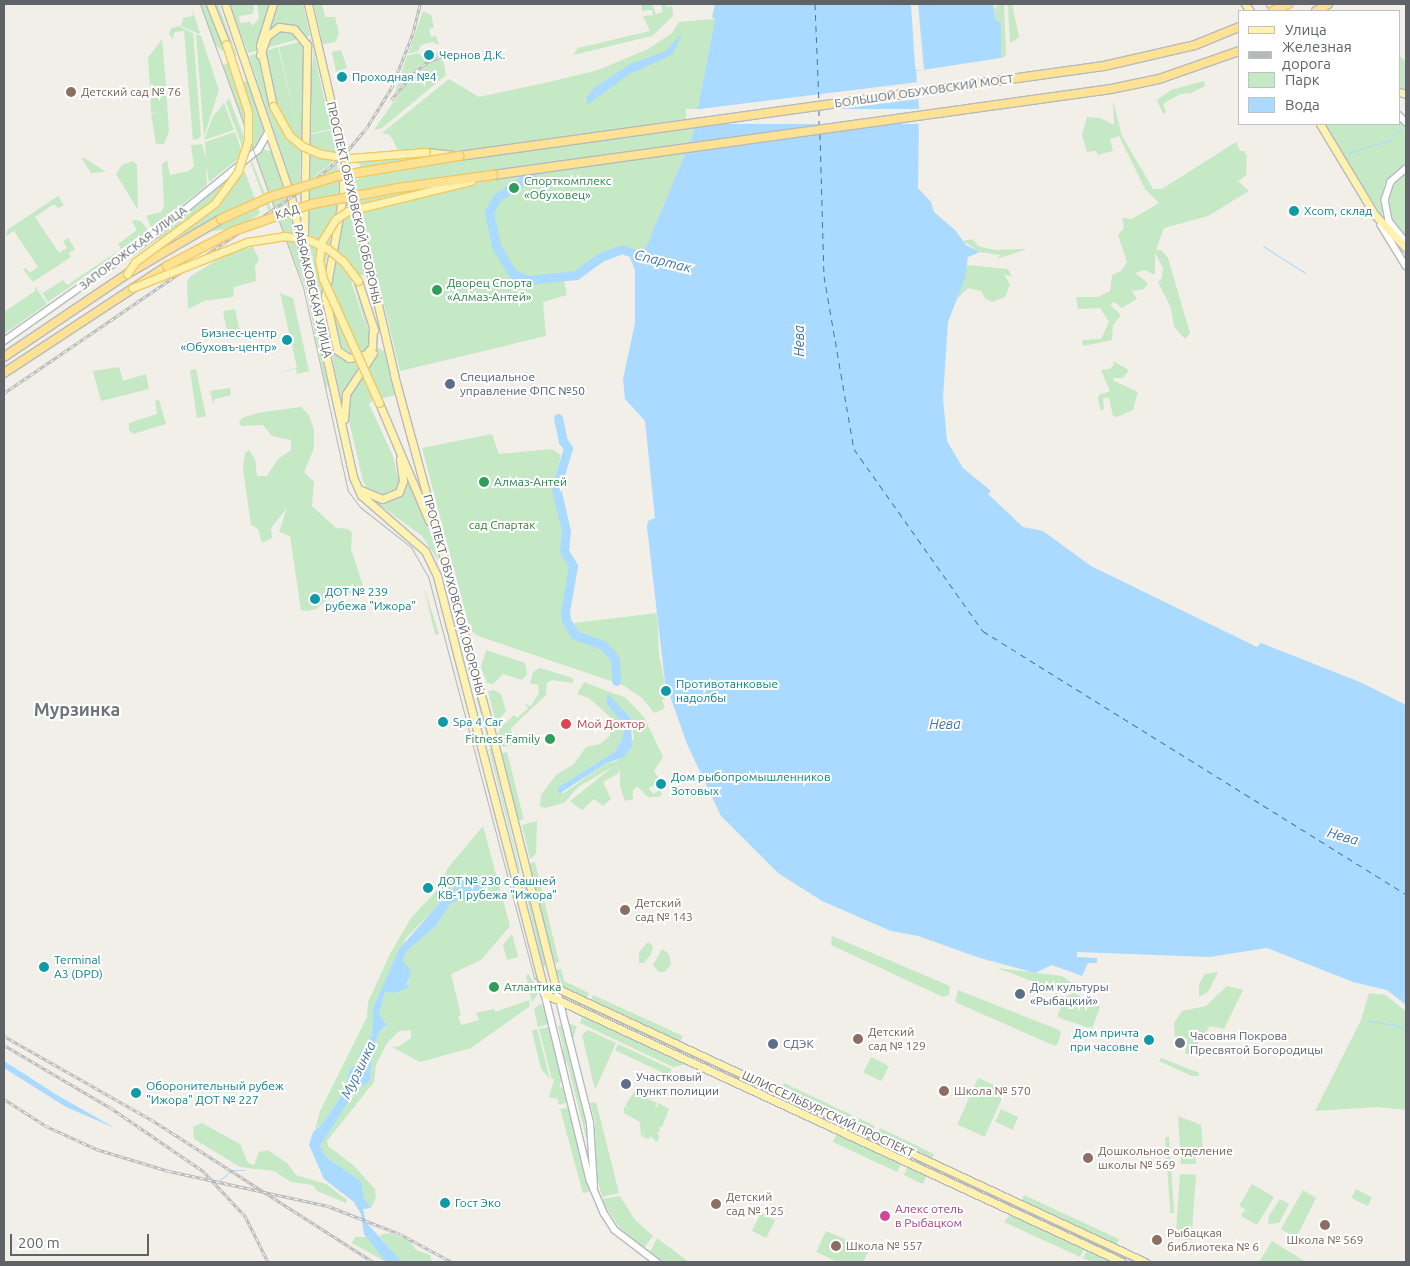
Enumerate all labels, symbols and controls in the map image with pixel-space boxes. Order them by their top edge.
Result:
legend [1238,10,1400,125]
text: Улица [1285,21,1327,38]
text: Железная дорога [1282,38,1352,72]
place label: Чернов Д.К. [439,48,505,62]
marker: Чернов Д.К. [423,49,435,61]
place label: Проходная №4 [352,70,437,84]
marker: Проходная №4 [336,71,348,83]
street label: БОЛЬШОЙ ОБУХОВСКИЙ МОСТ [834,71,1014,111]
text: Парк [1285,71,1320,88]
place label: Детский сад № 76 [81,85,181,99]
marker: Детский сад № 76 [65,86,77,98]
text: Вода [1285,96,1320,113]
street label: ПРОСПЕКТ ОБУХОВСКОЙ ОБОРОНЫ [324,100,384,306]
place label: Спорткомплекс «Обуховец» [524,174,611,202]
marker: Спорткомплекс «Обуховец» [508,182,520,194]
street label: КАД [273,202,301,222]
street label: ЗАПОРОЖСКАЯ УЛИЦА [76,203,190,293]
place label: Xсom, склад [1304,204,1372,218]
marker: Xсom, склад [1288,205,1300,217]
street label: РАБФАКОВСКАЯ УЛИЦА [291,223,335,359]
water label: Спартак [633,246,693,276]
place label: Дворец Спорта «Алмаз-Антей» [447,276,532,304]
marker: Дворец Спорта «Алмаз-Антей» [431,284,443,296]
water label: Нева [791,325,807,357]
place label: Бизнес-центр «Обуховъ-центр» [180,326,277,354]
marker: Бизнес-центр «Обуховъ-центр» [281,334,293,346]
place label: Специальное управление ФПС №50 [460,370,585,398]
marker: Специальное управление ФПС №50 [444,378,456,390]
place label: Алмаз-Антей [494,475,567,489]
marker: Алмаз-Антей [478,476,490,488]
street label: ПРОСПЕКТ ОБУХОВСКОЙ ОБОРОНЫ [420,493,488,697]
park label: сад Спартак [469,518,535,532]
place label: ДОТ № 239 рубежа "Ижора" [325,585,416,613]
marker: ДОТ № 239 рубежа "Ижора" [309,593,321,605]
place label: Противотанковые надолбы [676,677,778,705]
marker: Противотанковые надолбы [660,685,672,697]
district label: Мурзинка [34,698,120,720]
place label: Spa 4 Car [453,715,503,729]
marker: Spa 4 Car [437,716,449,728]
water label: Нева [929,716,961,732]
marker: Мой Доктор [559,717,573,731]
place label: Мой Доктор [577,717,645,731]
place label: Fitness Family [465,732,540,746]
marker: Fitness Family [544,733,556,745]
place label: Дом рыбопромышленников Зотовых [671,770,831,798]
marker: Дом рыбопромышленников Зотовых [655,778,667,790]
water label: Нева [1326,824,1360,848]
place label: ДОТ № 230 с башней КВ-1 рубежа "Ижора" [438,874,557,902]
marker: ДОТ № 230 с башней КВ-1 рубежа "Ижора" [422,882,434,894]
place label: Детский сад № 143 [635,896,693,924]
marker: Детский сад № 143 [619,904,631,916]
place label: Terminal A3 (DPD) [54,953,103,981]
marker: Terminal A3 (DPD) [38,961,50,973]
place label: Атлантика [504,980,561,994]
place label: Дом культуры «Рыбацкий» [1030,980,1109,1008]
marker: Атлантика [488,981,500,993]
marker: Дом культуры «Рыбацкий» [1014,988,1026,1000]
place label: Детский сад № 129 [868,1025,926,1053]
place label: Дом причта при часовне [1070,1026,1139,1054]
place label: Часовня Покрова Пресвятой Богородицы [1190,1029,1323,1057]
marker: Детский сад № 129 [852,1033,864,1045]
marker: Дом причта при часовне [1143,1034,1155,1046]
place label: СДЭК [783,1037,814,1051]
marker: Часовня Покрова Пресвятой Богородицы [1174,1037,1186,1049]
marker: СДЭК [767,1038,779,1050]
water label: Мурзинка [337,1039,379,1101]
street label: ШЛИССЕЛЬБУРГСКИЙ ПРОСПЕКТ [740,1068,916,1160]
place label: Участковый пункт полиции [636,1070,719,1098]
marker: Участковый пункт полиции [620,1078,632,1090]
place label: Оборонительный рубеж "Ижора" ДОТ № 227 [146,1079,284,1107]
place label: Школа № 570 [954,1084,1031,1098]
marker: Школа № 570 [938,1085,950,1097]
marker: Оборонительный рубеж "Ижора" ДОТ № 227 [130,1087,142,1099]
place label: Дошкольное отделение школы № 569 [1098,1144,1233,1172]
marker: Дошкольное отделение школы № 569 [1082,1152,1094,1164]
place label: Детский сад № 125 [726,1190,784,1218]
place label: Гост Эко [455,1196,501,1210]
marker: Гост Эко [439,1197,451,1209]
marker: Детский сад № 125 [710,1198,722,1210]
place label: Алекс отель в Рыбацком [895,1202,963,1230]
marker: Алекс отель в Рыбацком [879,1210,891,1222]
marker: Школа № 569 [1319,1219,1331,1231]
scale bar [12,1224,151,1256]
place label: Рыбацкая библиотека № 6 [1167,1226,1259,1254]
place label: Школа № 569 [1287,1233,1363,1247]
text: 200 m [18,1234,60,1251]
marker: Рыбацкая библиотека № 6 [1151,1234,1163,1246]
place label: Школа № 557 [846,1239,923,1253]
marker: Школа № 557 [830,1240,842,1252]

